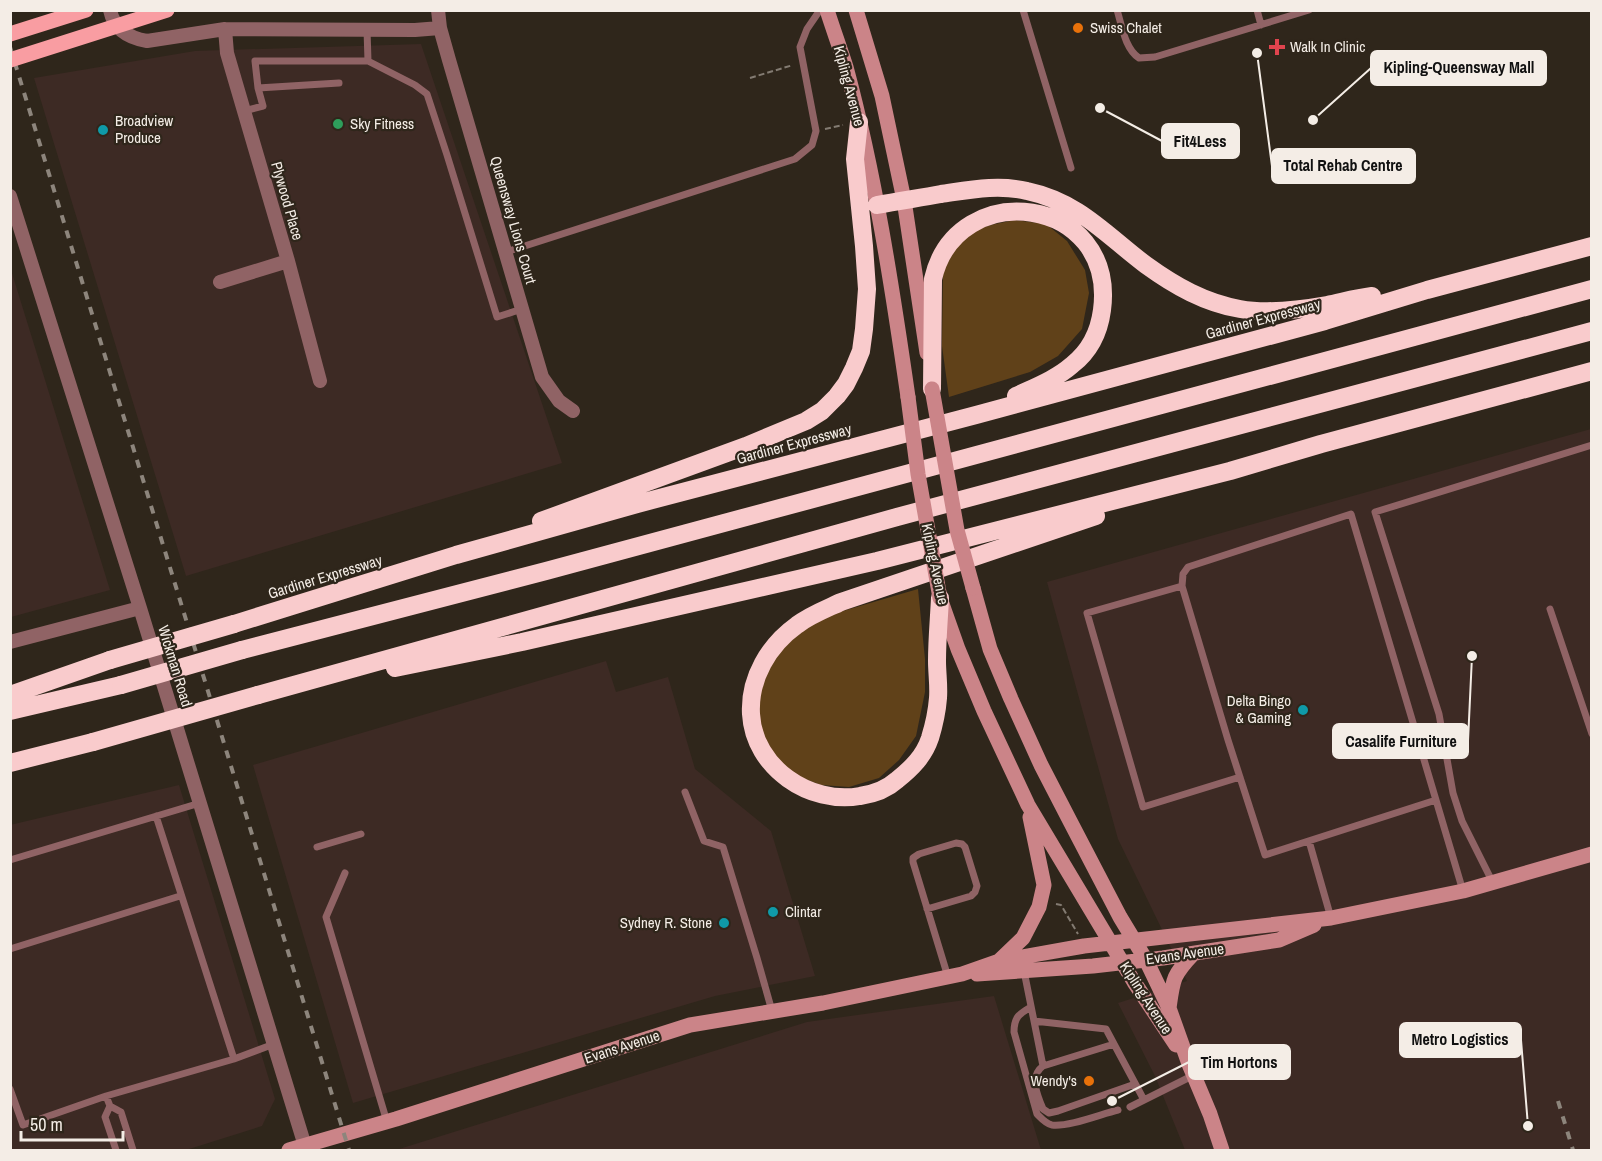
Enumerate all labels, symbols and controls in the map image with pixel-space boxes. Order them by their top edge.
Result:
place label: Swiss Chalet [1090,17,1162,38]
marker: Swiss Chalet [1071,21,1085,35]
place label: Walk In Clinic [1290,36,1365,57]
marker: Walk In Clinic [1268,38,1286,56]
street label: Kipling Avenue [829,43,870,129]
callout: Kipling-Queensway Mall [1371,51,1546,85]
text: Kipling-Queensway Mall [1384,56,1534,78]
place label: Broadview Produce [115,110,173,148]
place label: Sky Fitness [350,113,414,134]
marker: Sky Fitness [331,117,345,131]
marker: Broadview Produce [96,123,110,137]
callout: Fit4Less [1162,124,1239,158]
text: Fit4Less [1173,130,1227,152]
callout: Total Rehab Centre [1272,149,1415,183]
street label: Queensway Lions Court [485,154,542,287]
text: Total Rehab Centre [1283,154,1403,176]
street label: Plywood Place [266,159,309,243]
street label: Gardiner Expressway [1203,293,1324,344]
street label: Gardiner Expressway [734,418,855,469]
street label: Kipling Avenue [917,521,954,607]
street label: Gardiner Expressway [265,549,385,604]
street label: Wickman Road [153,623,198,709]
place label: Delta Bingo & Gaming [1227,690,1291,728]
marker: Delta Bingo & Gaming [1296,703,1310,717]
callout: Casalife Furniture [1333,724,1468,758]
text: Casalife Furniture [1345,730,1457,752]
place label: Clintar [785,901,821,922]
marker: Clintar [766,905,780,919]
place label: Sydney R. Stone [620,912,712,933]
marker: Sydney R. Stone [717,916,731,930]
street label: Evans Avenue [1145,938,1225,969]
street label: Kipling Avenue [1115,957,1178,1038]
callout: Metro Logistics [1400,1023,1521,1057]
street label: Evans Avenue [581,1024,663,1069]
text: Metro Logistics [1412,1028,1508,1050]
callout: Tim Hortons [1189,1045,1290,1079]
text: Tim Hortons [1200,1051,1278,1073]
place label: Wendy's [1030,1070,1077,1091]
marker: Wendy's [1082,1074,1096,1088]
scale bar [21,1104,123,1142]
text: 50 m [30,1112,63,1137]

